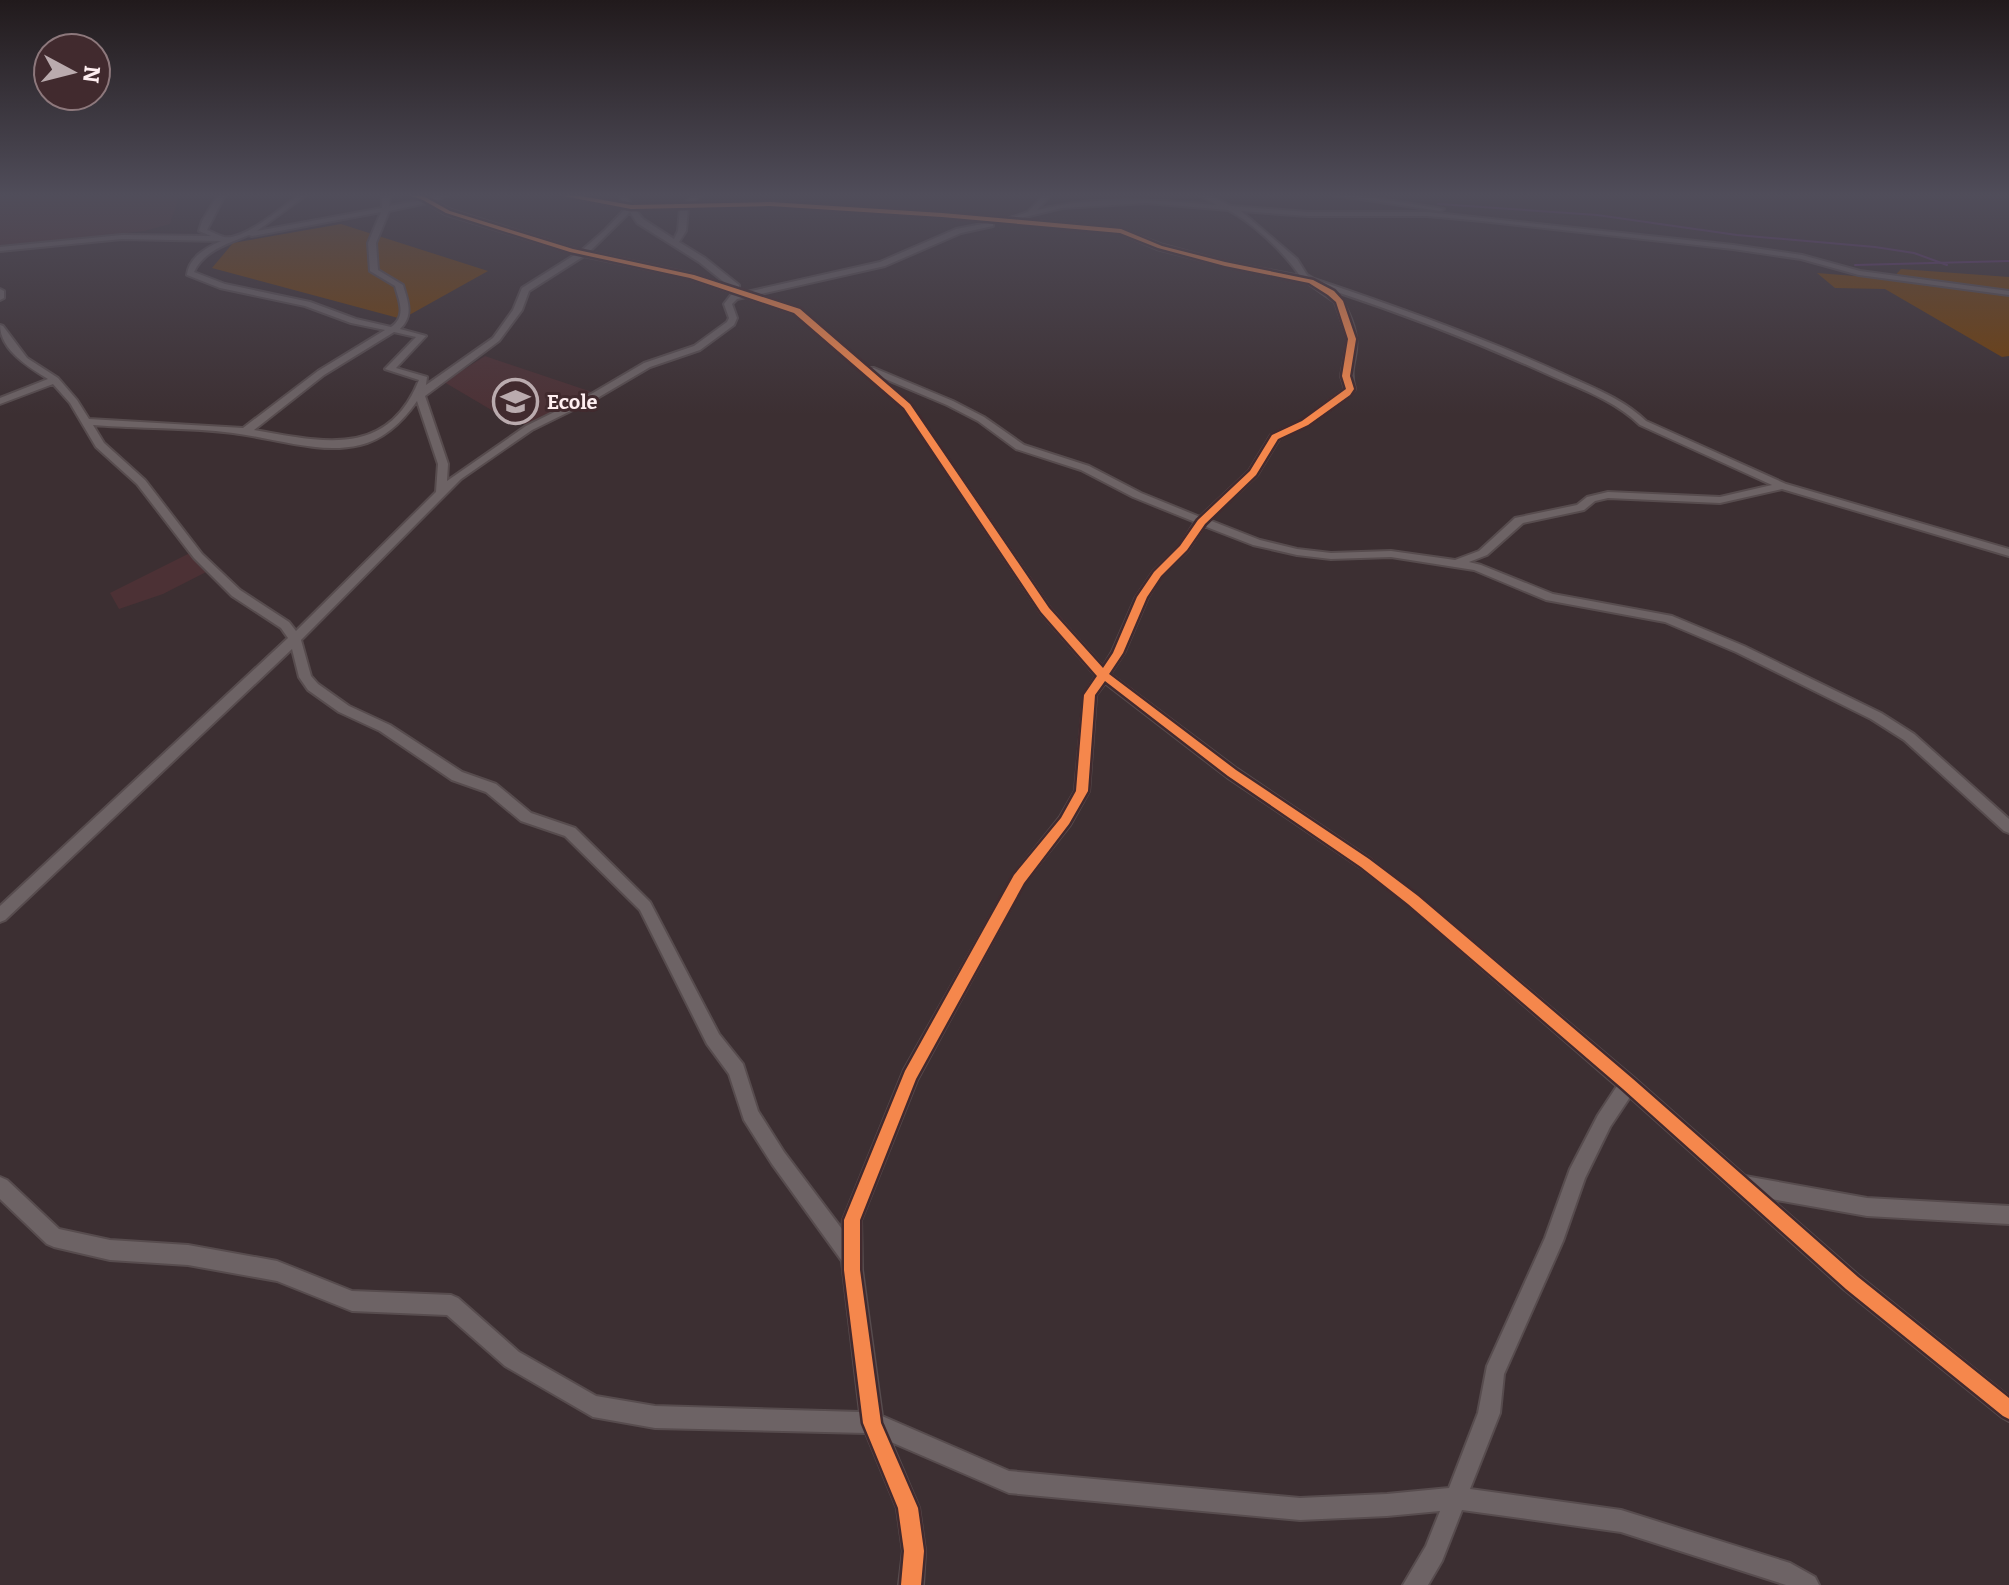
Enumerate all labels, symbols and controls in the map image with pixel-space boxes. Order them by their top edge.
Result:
north arrow [32,32,112,112]
text: N [77,64,106,84]
school or university icon: Ecole [492,378,540,426]
place label: Ecole [547,390,598,414]

